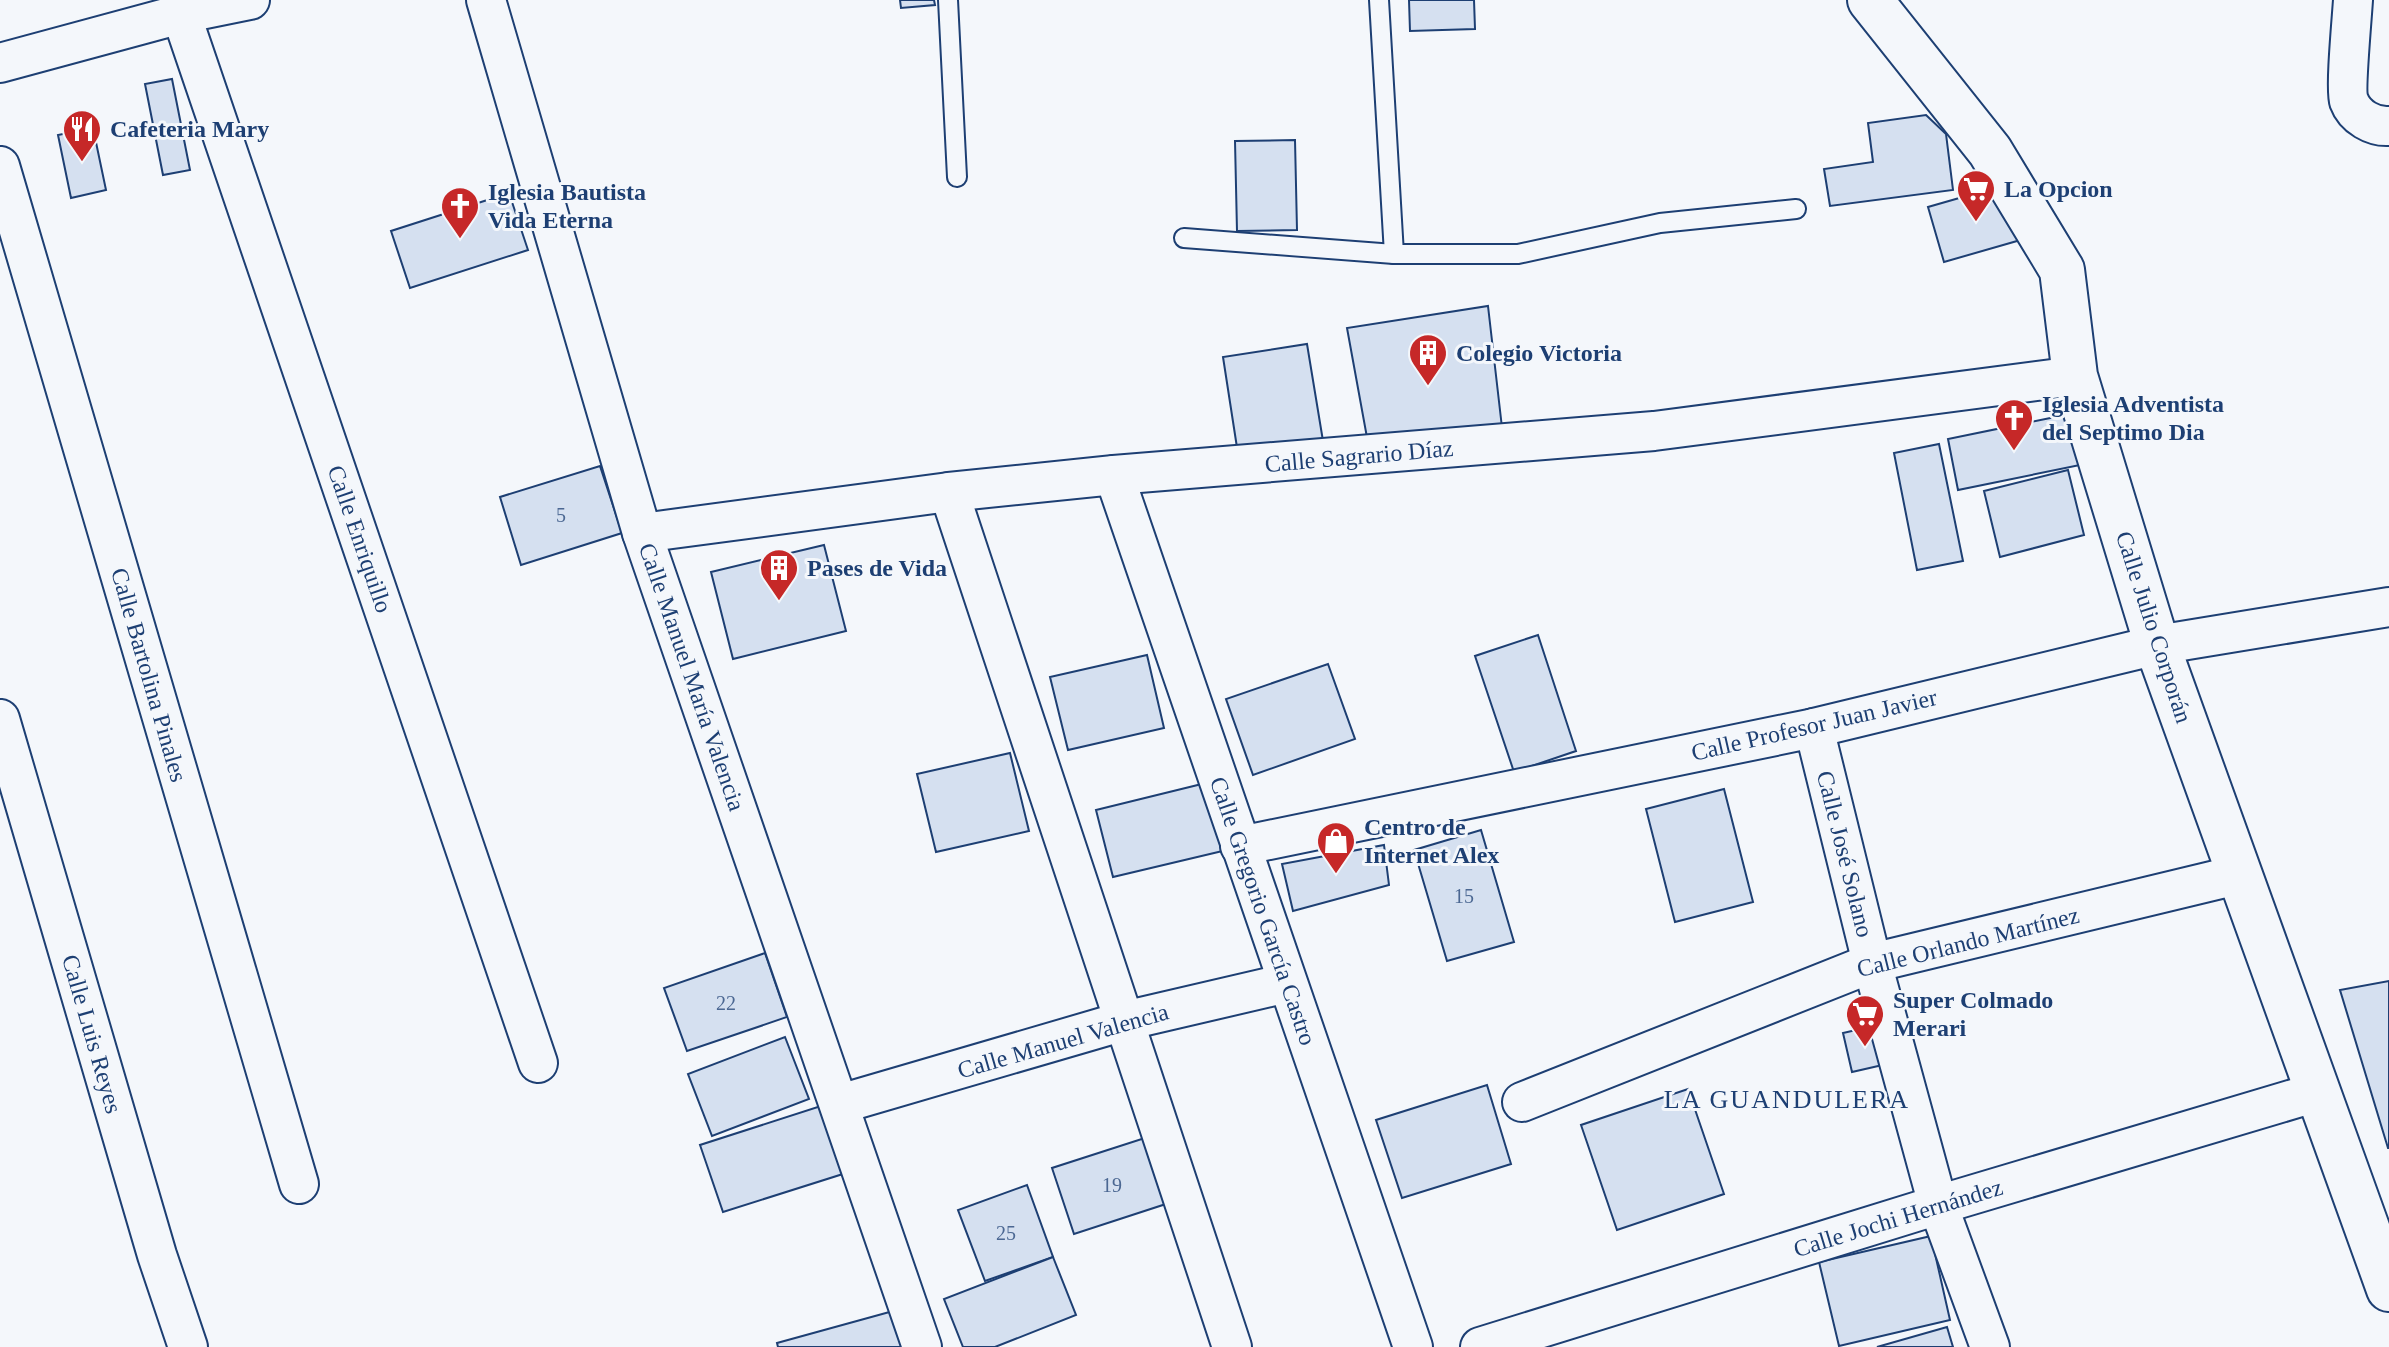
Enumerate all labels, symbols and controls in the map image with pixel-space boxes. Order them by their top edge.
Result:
restaurant icon: Cafeteria Mary [61,108,103,163]
place label: Cafeteria Mary [110,116,269,142]
supermarket icon: La Opcion [1955,168,1997,223]
place label: La Opcion [2004,176,2113,202]
place label: Iglesia Bautista Vida Eterna [488,179,646,233]
church icon: Iglesia Bautista Vida Eterna [439,185,481,240]
building icon: Colegio Victoria [1407,332,1449,387]
place label: Colegio Victoria [1456,340,1622,366]
place label: Iglesia Adventista del Septimo Dia [2042,391,2224,445]
church icon: Iglesia Adventista del Septimo Dia [1993,397,2035,452]
street label: Calle Sagrario Díaz [1264,435,1454,477]
street label: Calle Enriquillo [323,462,397,616]
house number: 5 [556,504,566,526]
street label: Calle Julio Corporán [2111,528,2197,726]
street label: Calle Manuel María Valencia [634,540,750,815]
building icon: Pases de Vida [758,547,800,602]
place label: Pases de Vida [807,555,947,581]
street label: Calle Bartolina Pinales [106,565,192,785]
street label: Calle Profesor Juan Javier [1689,684,1939,766]
street label: Calle José Solano [1812,768,1878,940]
street label: Calle Gregorio García Castro [1205,773,1321,1049]
place label: Centro de Internet Alex [1364,814,1499,868]
shop icon: Centro de Internet Alex [1315,820,1357,875]
house number: 15 [1454,885,1474,907]
street label: Calle Orlando Martínez [1854,902,2082,982]
street label: Calle Luis Reyes [57,952,127,1116]
place label: Super Colmado Merari [1893,987,2053,1041]
house number: 22 [716,992,736,1014]
supermarket icon: Super Colmado Merari [1844,993,1886,1048]
street label: Calle Manuel Valencia [955,998,1172,1084]
district label: LA GUANDULERA [1664,1085,1910,1114]
house number: 19 [1102,1174,1122,1196]
street label: Calle Jochi Hernández [1790,1174,2006,1262]
house number: 25 [996,1222,1016,1244]

